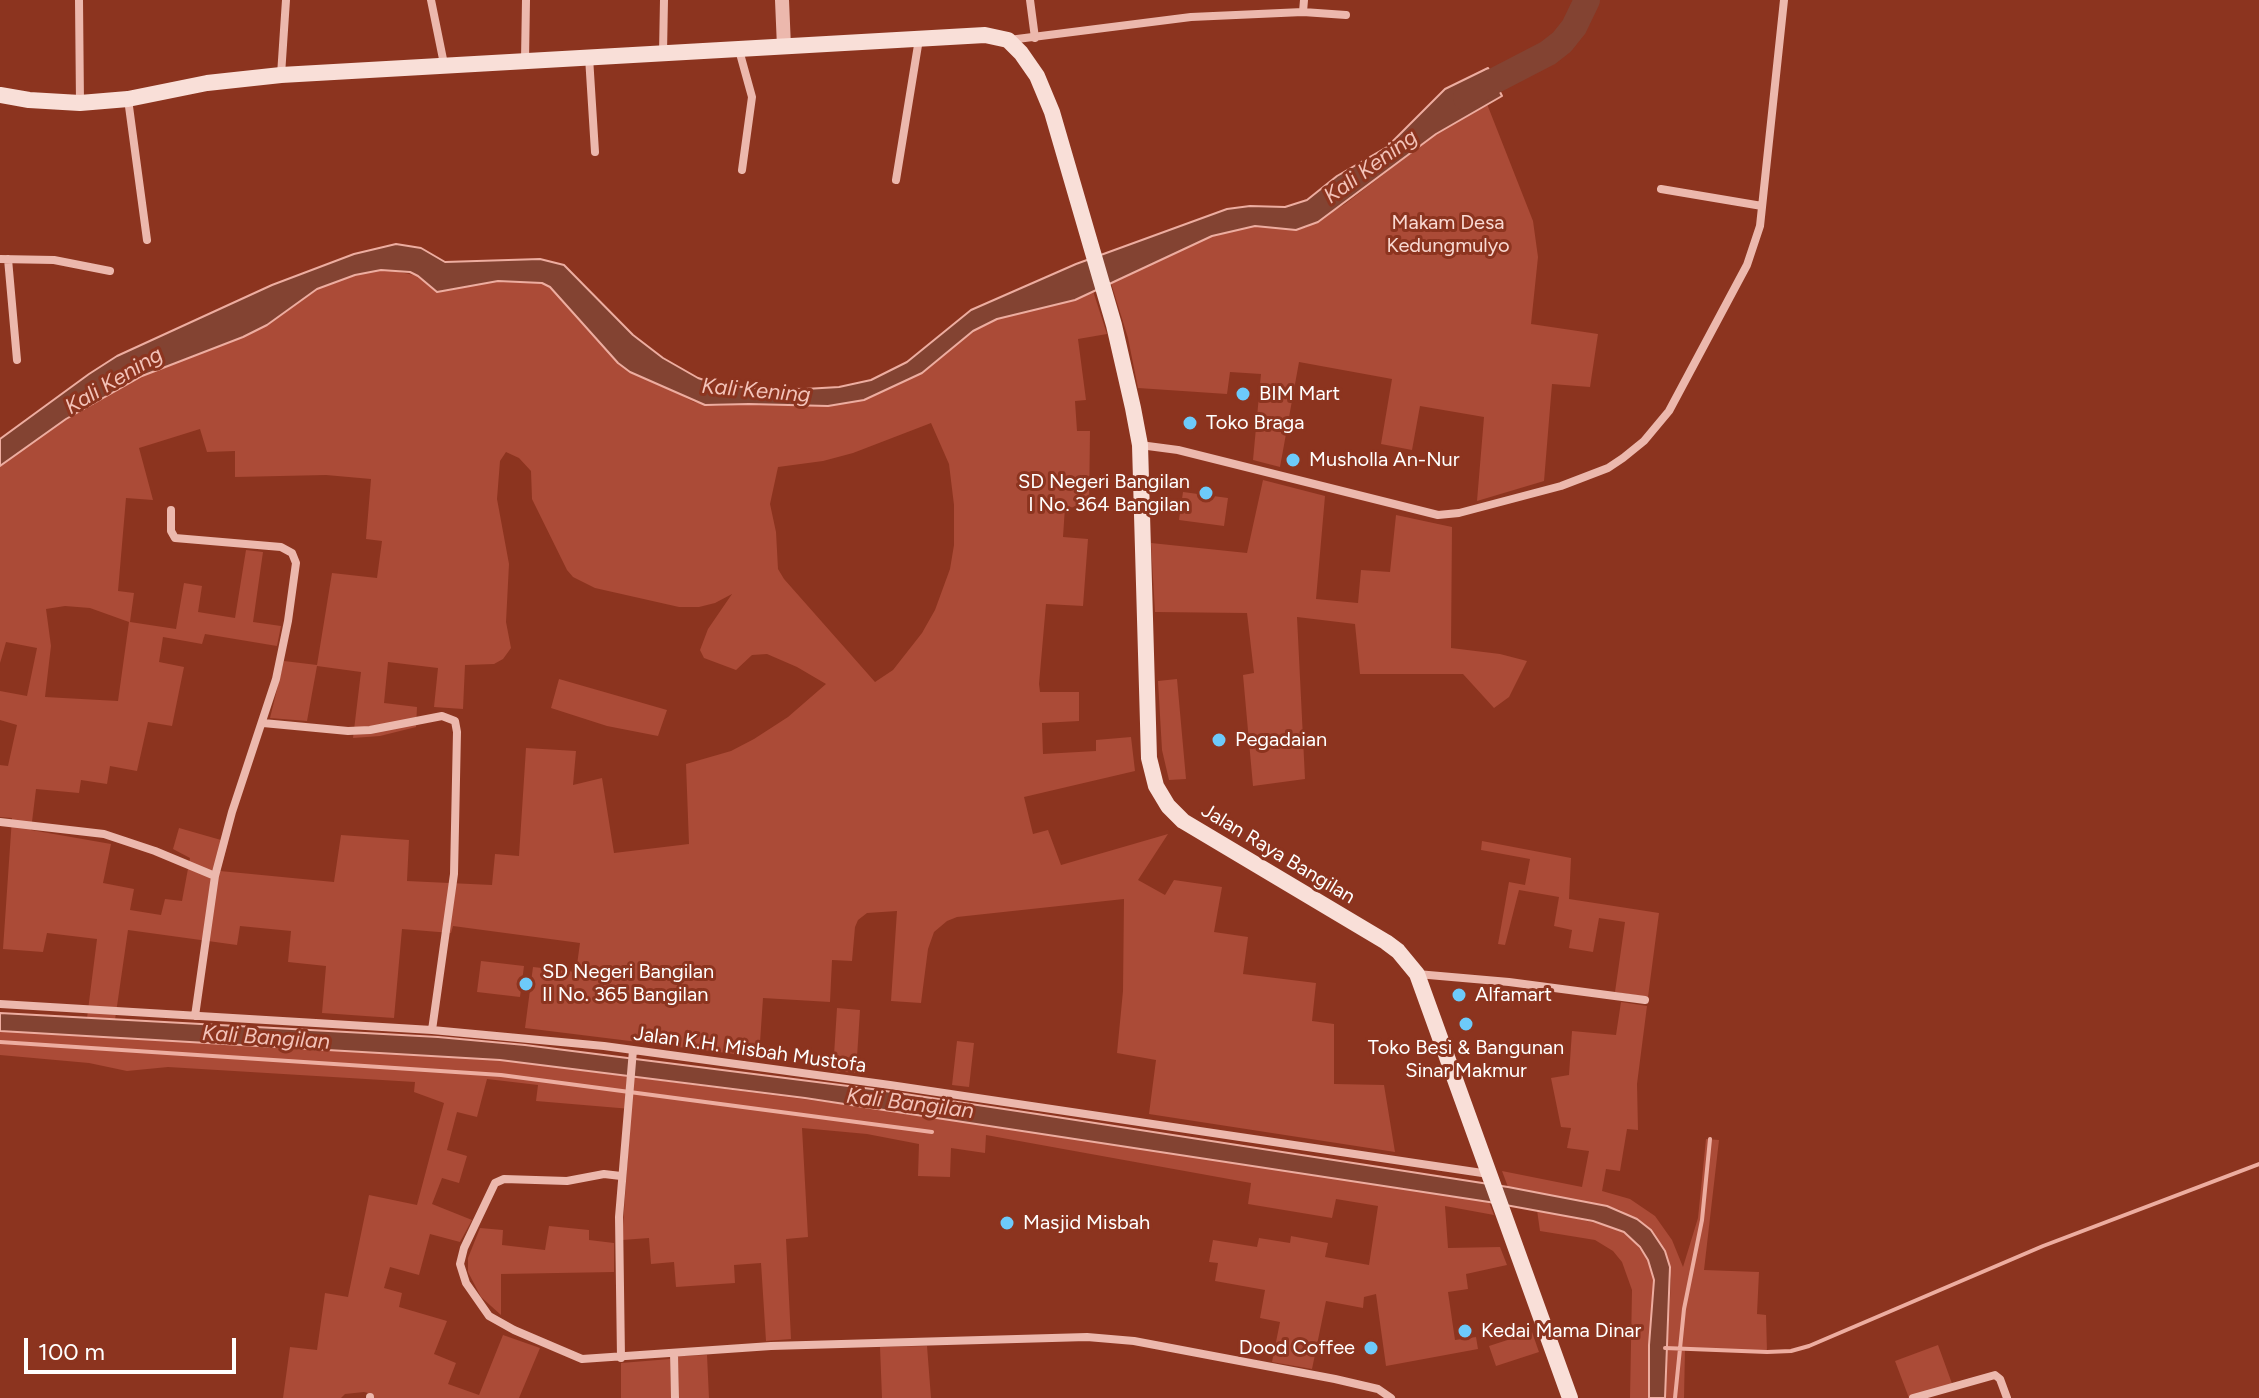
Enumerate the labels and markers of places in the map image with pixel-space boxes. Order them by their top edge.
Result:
place label: BIM Mart [1259,382,1340,406]
marker: BIM Mart [1234,385,1252,403]
place label: Toko Braga [1206,411,1305,435]
marker: Toko Braga [1181,414,1199,432]
place label: Musholla An-Nur [1309,448,1460,472]
marker: Musholla An-Nur [1284,451,1302,469]
place label: SD Negeri Bangilan I No. 364 Bangilan [1018,470,1190,517]
marker: SD Negeri Bangilan I No. 364 Bangilan [1197,484,1215,502]
place label: Pegadaian [1235,728,1327,752]
marker: Pegadaian [1210,731,1228,749]
place label: SD Negeri Bangilan II No. 365 Bangilan [542,960,714,1007]
marker: SD Negeri Bangilan II No. 365 Bangilan [517,975,535,993]
place label: Alfamart [1475,983,1552,1007]
marker: Alfamart [1450,986,1468,1004]
marker: Toko Besi & Bangunan Sinar Makmur [1457,1015,1475,1033]
place label: Toko Besi & Bangunan Sinar Makmur [1368,1036,1564,1083]
place label: Masjid Misbah [1023,1211,1150,1235]
marker: Masjid Misbah [998,1214,1016,1232]
place label: Kedai Mama Dinar [1481,1319,1641,1343]
marker: Kedai Mama Dinar [1456,1322,1474,1340]
place label: Dood Coffee [1239,1336,1355,1360]
marker: Dood Coffee [1362,1339,1380,1357]

